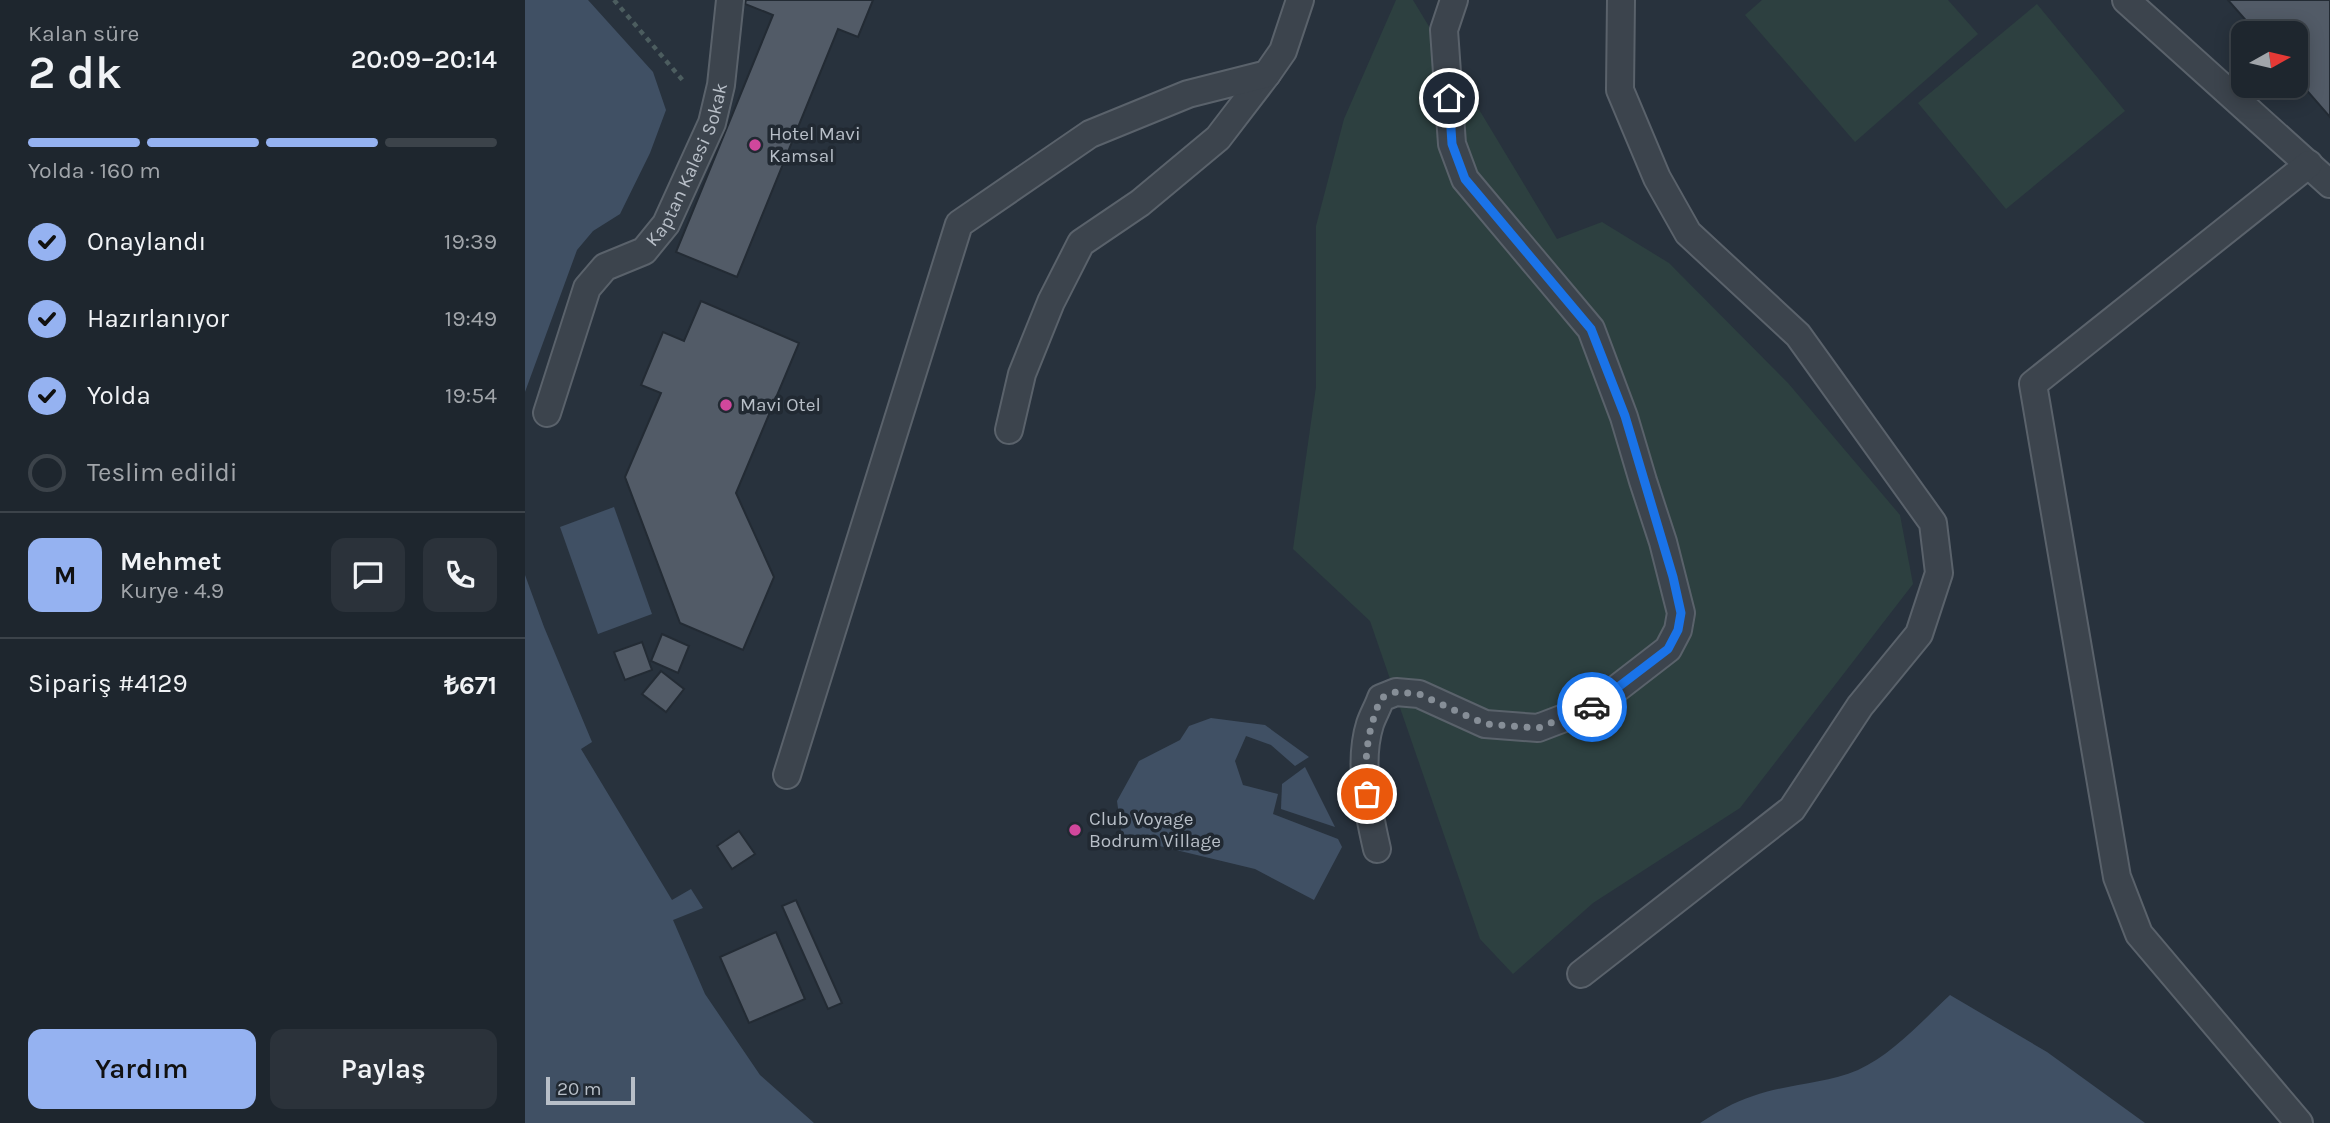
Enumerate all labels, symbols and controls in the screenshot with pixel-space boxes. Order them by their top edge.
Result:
text: Kalan süre [28,20,139,47]
north arrow [2231,21,2308,98]
map controls [2231,21,2308,98]
text: 20:09–20:14 [351,44,497,75]
text: 2 dk [28,46,122,100]
pin [1419,68,1479,128]
icon: home [1430,79,1468,117]
street label: Kaptan Kalesi Sokak [641,80,732,251]
place label: Hotel Mavi Kamsal [769,123,861,167]
marker: Hotel Mavi Kamsal [747,137,763,153]
text: Yolda · 160 m [28,157,161,184]
icon: check [28,223,66,261]
text: Onaylandı [87,226,206,257]
text: 19:39 [444,228,497,255]
icon: check [28,300,66,338]
text: Hazırlanıyor [87,303,229,334]
text: 19:49 [445,305,497,332]
icon: check [28,377,66,415]
text: Yolda [87,380,151,411]
text: 19:54 [445,382,497,409]
place label: Mavi Otel [740,394,821,416]
marker: Mavi Otel [718,397,734,413]
text: Teslim edildi [87,457,238,488]
button: chat [331,538,405,612]
button: phone [423,538,497,612]
text: Mehmet [120,546,221,577]
text: M [54,560,76,591]
text: Kurye · 4.9 [120,577,224,604]
text: Sipariş #4129 [28,668,187,699]
text: ₺671 [444,670,497,701]
courier [1557,672,1627,742]
icon: car [1573,688,1611,726]
pin [1337,764,1397,824]
icon: bag [1348,775,1386,813]
place label: Club Voyage Bodrum Village [1089,808,1221,852]
marker: Club Voyage Bodrum Village [1067,822,1083,838]
button: Yardım [28,1029,256,1109]
button: Paylaş [270,1029,497,1109]
scale bar [546,1074,635,1106]
text: 20 m [557,1078,602,1100]

